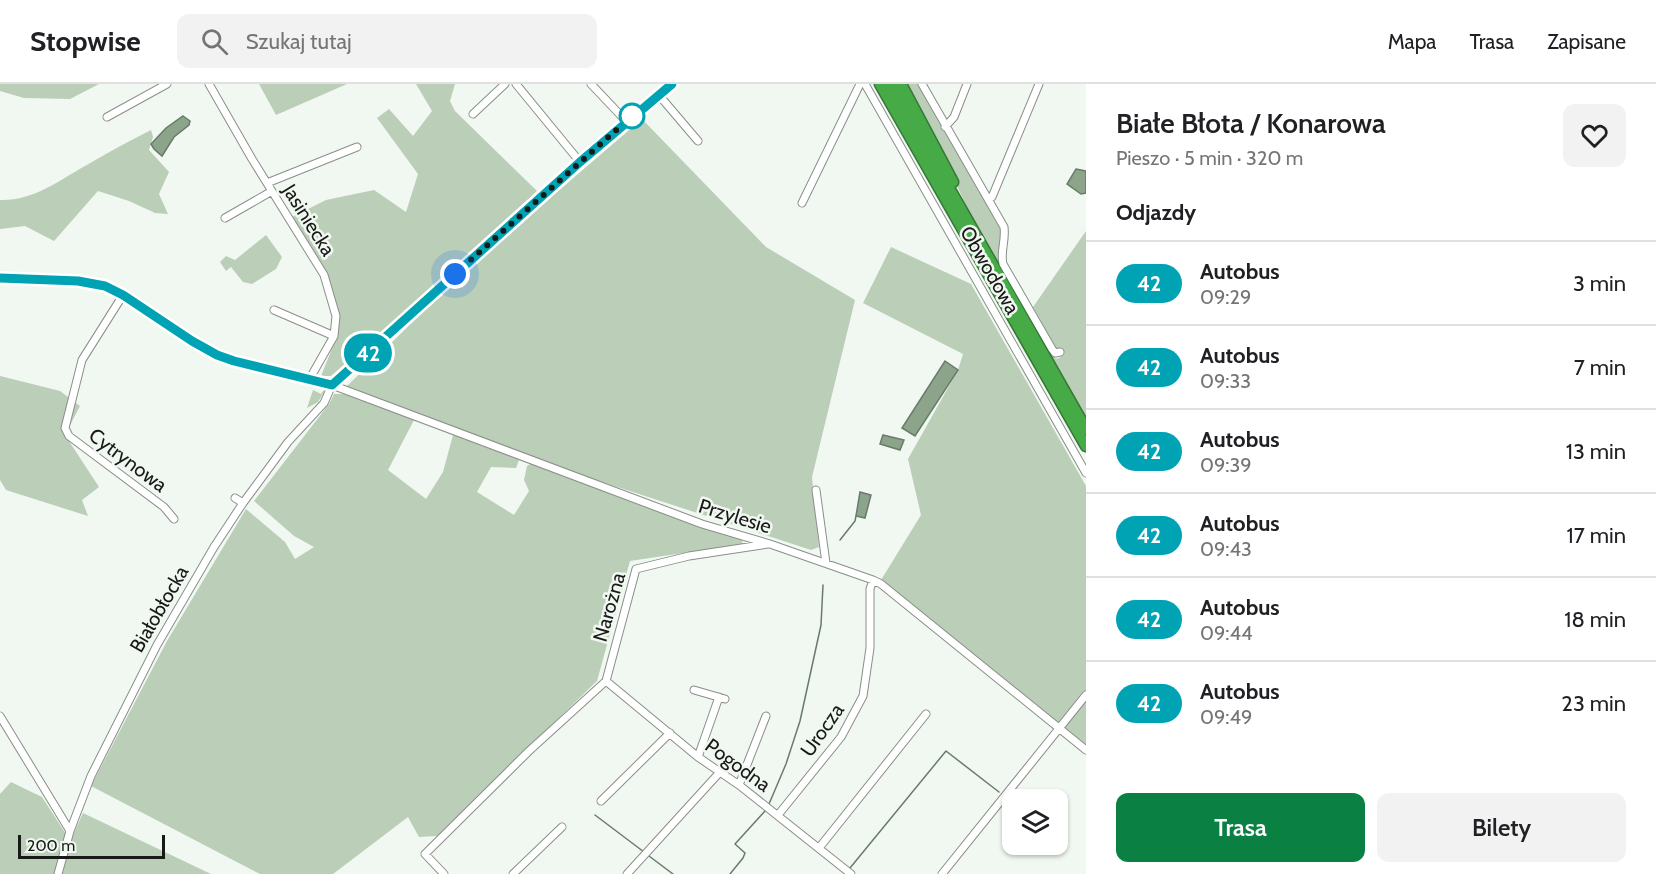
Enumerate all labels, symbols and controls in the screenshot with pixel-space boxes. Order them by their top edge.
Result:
search box [177,14,597,68]
text: Stopwise [30,24,141,58]
icon: search [198,25,231,58]
text: Szukaj tutaj [246,28,352,55]
text: Mapa [1388,29,1436,54]
text: Trasa [1469,29,1514,54]
text: Zapisane [1547,29,1626,54]
unlabelled marker [619,103,645,129]
button: heart [1563,104,1626,167]
text: Białe Błota / Konarowa [1116,106,1386,140]
text: Pieszo · 5 min · 320 m [1116,146,1303,170]
street label: Jasiniecka [277,179,341,261]
text: Odjazdy [1116,199,1196,226]
street label: Obwodowa [955,222,1025,319]
text: Autobus [1200,258,1280,285]
your location [440,259,470,289]
text: 3 min [1573,270,1626,297]
text: 42 [1137,271,1161,296]
text: 09:29 [1200,285,1251,309]
line badge: 42 [341,334,395,372]
text: 42 [356,341,380,366]
text: Autobus [1200,342,1280,369]
text: 7 min [1574,354,1626,381]
text: 42 [1137,355,1161,380]
text: 09:33 [1200,369,1251,393]
street label: Cytrynowa [84,423,172,497]
text: Autobus [1200,426,1280,453]
text: 13 min [1566,438,1626,465]
text: 42 [1137,439,1161,464]
text: 09:39 [1200,453,1252,477]
street label: Przylesie [696,494,774,538]
text: Autobus [1200,510,1280,537]
text: 17 min [1567,522,1626,549]
text: 42 [1137,523,1161,548]
text: 09:43 [1200,537,1252,561]
street label: Białobłocka [125,561,194,656]
street label: Narożna [588,569,630,644]
text: Autobus [1200,594,1280,621]
text: 18 min [1564,606,1626,633]
text: 42 [1137,607,1161,632]
text: 09:44 [1200,621,1253,645]
text: Autobus [1200,678,1280,705]
text: 23 min [1561,690,1626,717]
text: 42 [1137,691,1161,716]
street label: Urocza [795,698,849,761]
text: 09:49 [1200,705,1252,729]
street label: Pogodna [701,733,776,797]
map controls [1002,789,1068,855]
button: layers [1002,789,1068,855]
button: Trasa [1116,793,1365,862]
button: Bilety [1377,793,1626,862]
scale bar [18,832,165,860]
text: 200 m [27,836,75,855]

